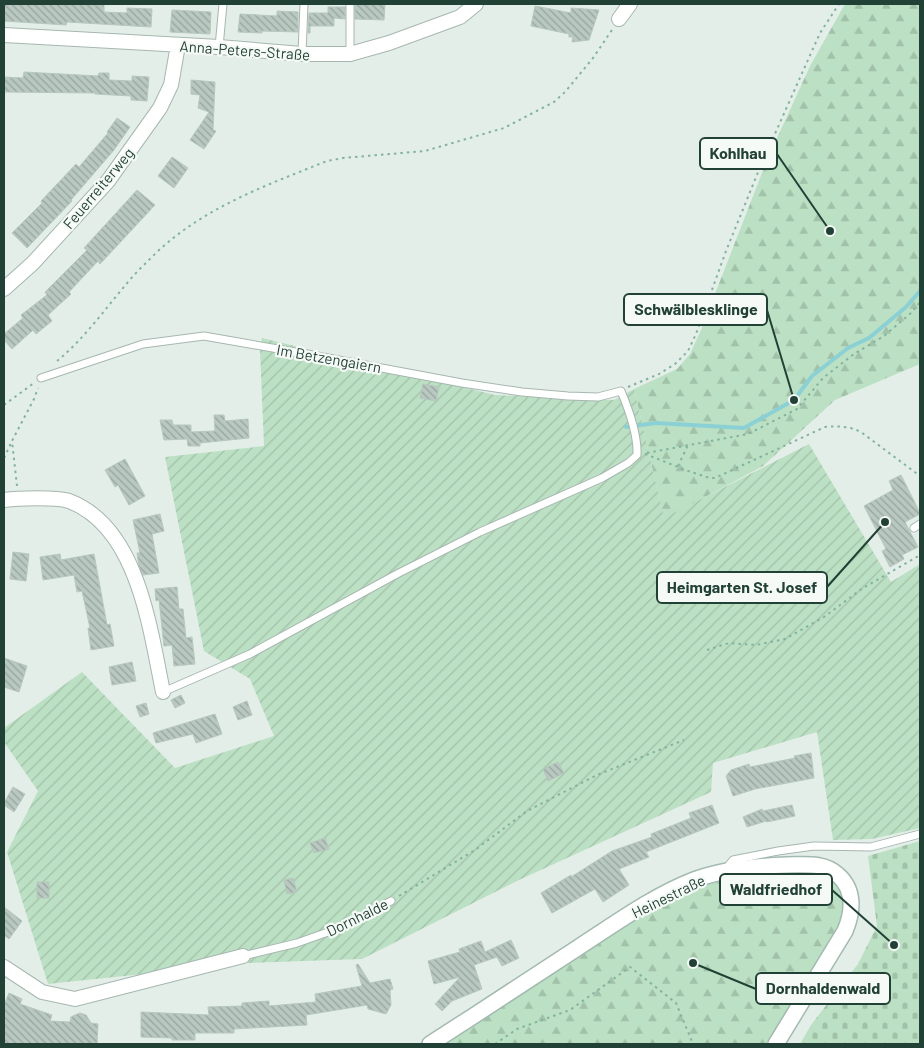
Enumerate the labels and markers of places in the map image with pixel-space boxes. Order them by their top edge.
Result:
callout: Kohlhau [700,138,777,169]
callout: Schwälblesklinge [624,294,767,325]
callout: Heimgarten St. Josef [657,572,827,603]
callout: Waldfriedhof [720,874,832,905]
callout: Dornhaldenwald [756,973,890,1004]

